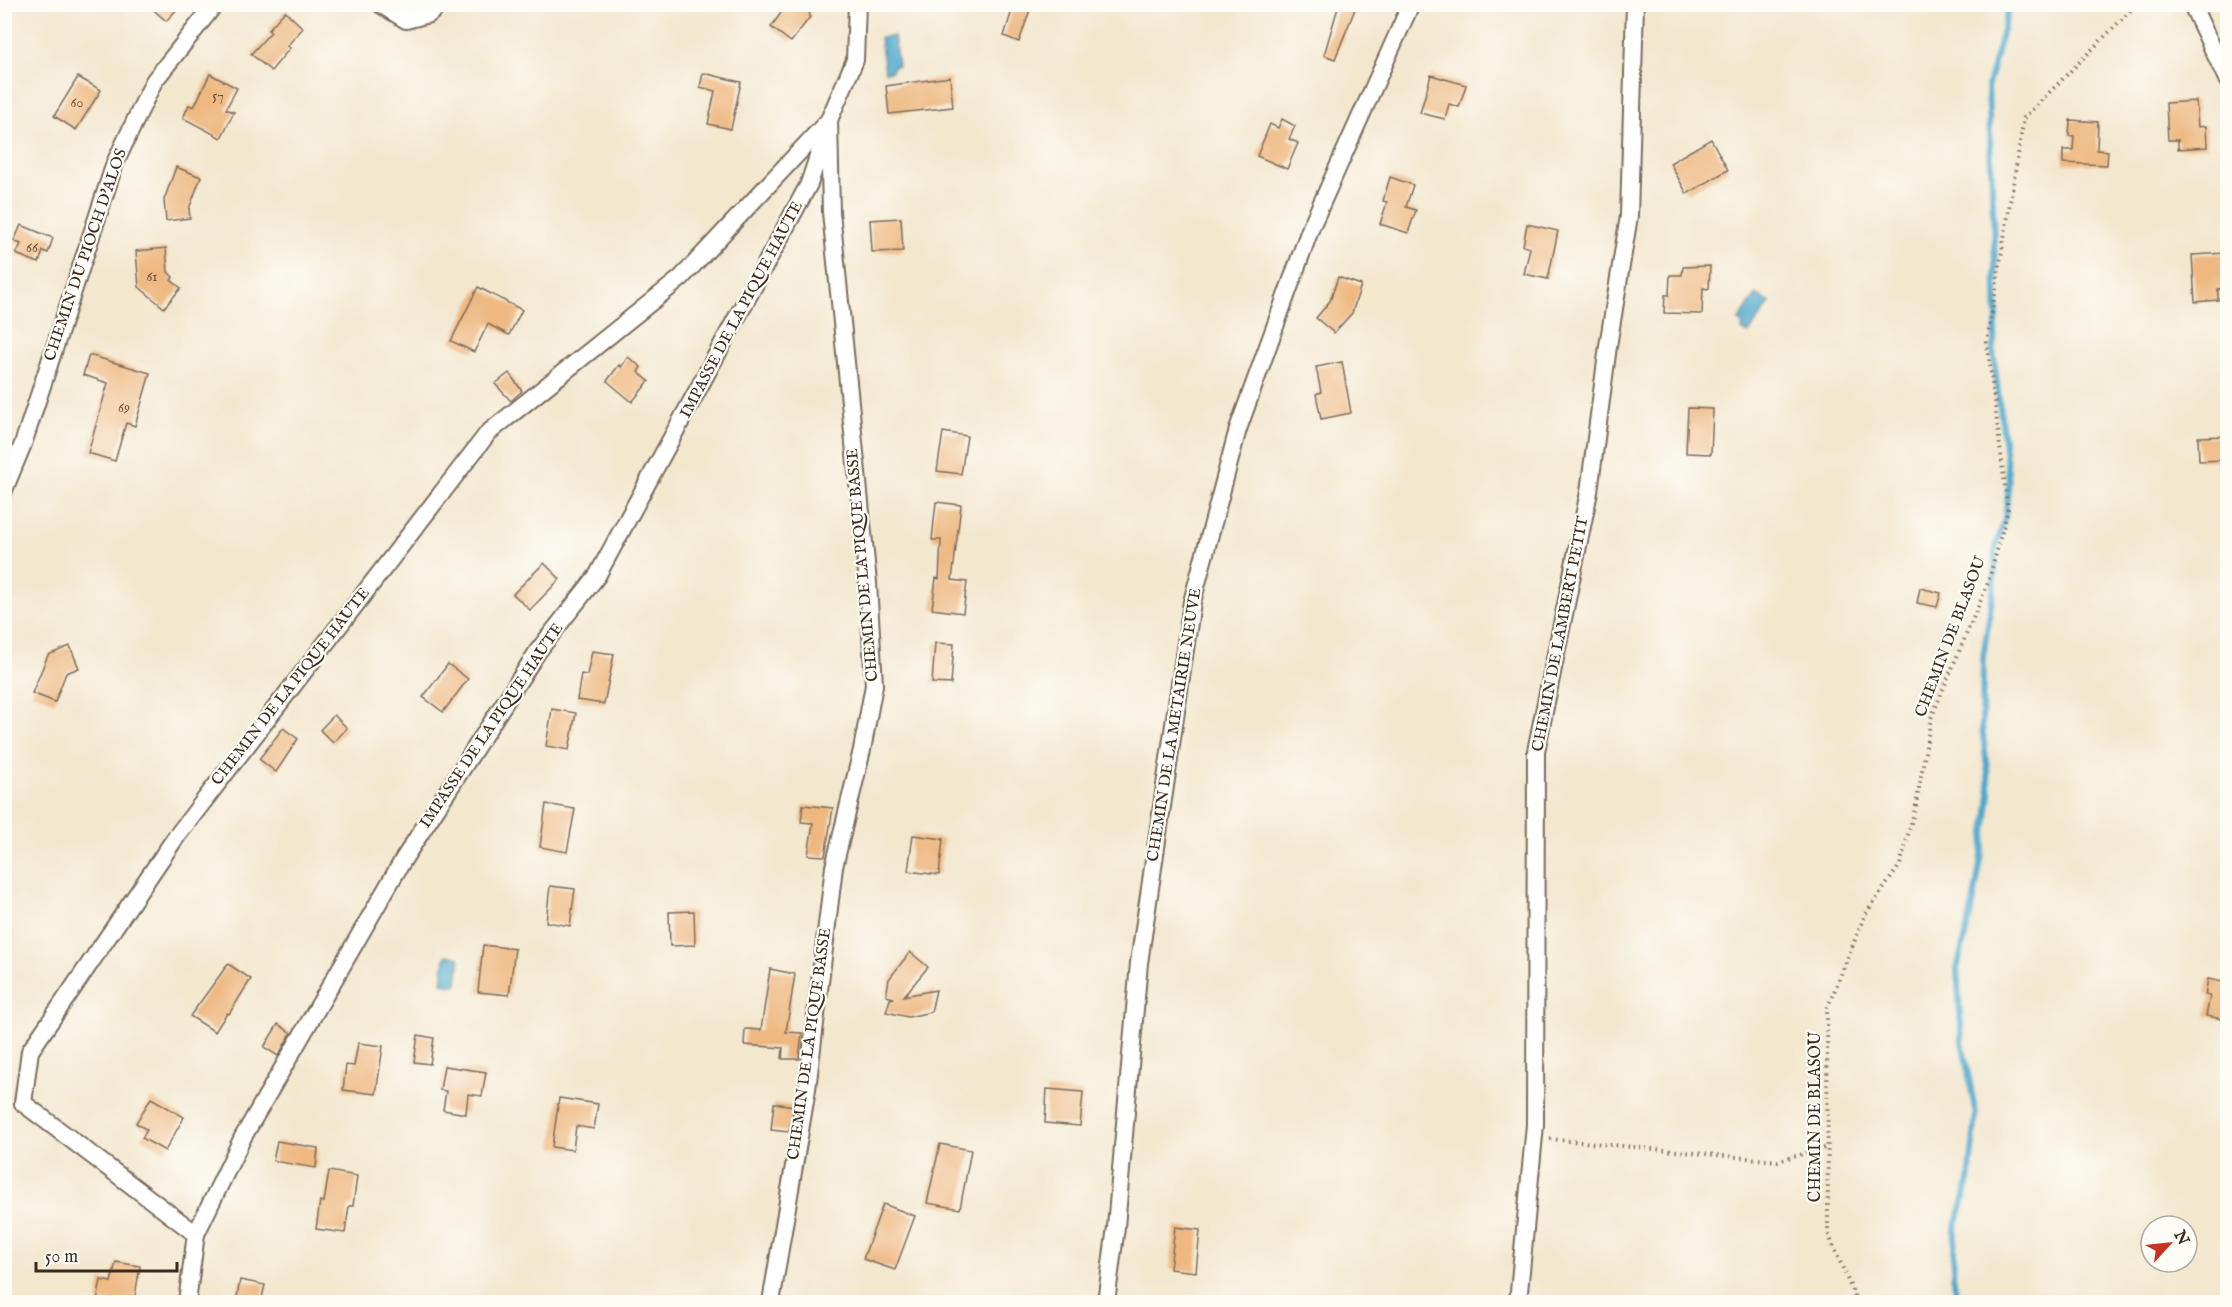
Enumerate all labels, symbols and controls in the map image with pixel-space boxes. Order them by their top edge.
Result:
house number: 57 [212,87,224,105]
house number: 60 [71,94,84,112]
street label: CHEMIN DU PIOCH D'ALOS [40,146,132,364]
street label: IMPASSE DE LA PIQUE HAUTE [676,198,808,422]
house number: 66 [26,239,39,257]
house number: 61 [146,268,158,286]
house number: 69 [118,399,130,417]
street label: CHEMIN DE LA PIQUE BASSE [843,447,883,683]
street label: CHEMIN DE LAMBERT PETIT [1528,514,1594,753]
street label: CHEMIN DE BLASOU [1911,553,1991,720]
street label: CHEMIN DE LA PIQUE HAUTE [207,584,375,790]
street label: CHEMIN DE LA METAIRIE NEUVE [1143,587,1207,863]
street label: IMPASSE DE LA PIQUE HAUTE [416,620,568,832]
street label: CHEMIN DE LA PIQUE BASSE [784,927,836,1161]
street label: CHEMIN DE BLASOU [1806,1031,1826,1202]
north arrow [2139,1214,2199,1274]
text: N [2168,1226,2193,1249]
scale bar [36,1235,177,1273]
text: 50 m [45,1246,78,1269]

